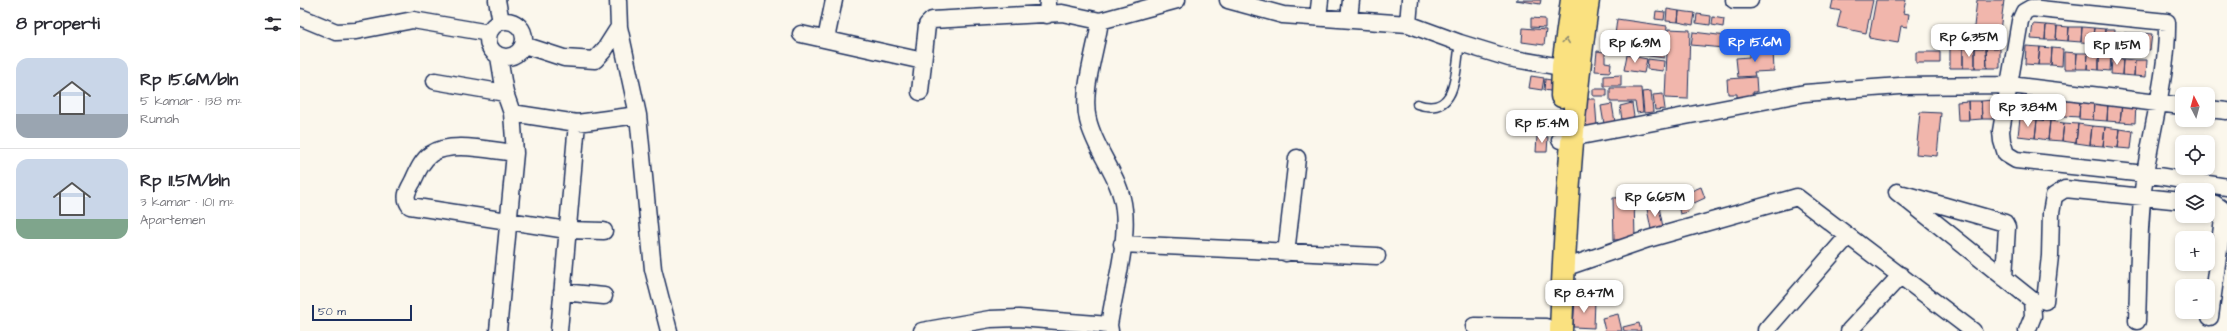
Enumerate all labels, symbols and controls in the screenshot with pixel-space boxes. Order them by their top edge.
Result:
text: 8 properti [16,12,100,36]
icon: filters [262,13,284,35]
pin: Rp 6.35M [1928,24,2010,58]
text: Rp 6.35M [1940,28,1998,46]
pin: Rp 15.6M [1714,29,1796,63]
pin: Rp 16.9M [1594,30,1676,64]
pin: Rp 11.5M [2076,32,2158,66]
text: Rp 15.6M [1728,33,1782,51]
text: Rp 16.9M [1609,34,1661,52]
text: Rp 11.5M [2094,36,2140,54]
one-way arrow [1561,38,1570,44]
text: Rp 15.6M/bln [140,68,238,92]
icon: home [48,74,96,122]
north arrow [2175,87,2215,127]
map controls [2175,87,2215,319]
text: 5 kamar · 138 m² [140,92,242,110]
pin: Rp 3.84M [1987,94,2069,128]
text: Rp 3.84M [1999,98,2057,116]
text: Rumah [140,110,179,128]
pin: Rp 15.4M [1501,110,1583,144]
text: Rp 15.4M [1515,114,1569,132]
button: locate [2175,135,2215,175]
text: Rp 11.5M/bln [140,169,230,193]
icon: home [48,175,96,223]
button: layers [2175,183,2215,223]
pin: Rp 6.65M [1614,184,1696,218]
text: Rp 6.65M [1625,188,1685,206]
text: 3 kamar · 101 m² [140,193,234,211]
text: Apartemen [140,211,205,229]
button: + [2175,231,2215,271]
button: − [2175,279,2215,319]
pin: Rp 8.47M [1543,280,1625,314]
text: Rp 8.47M [1554,284,1614,302]
scale bar [312,303,412,322]
text: 50 m [318,304,346,319]

